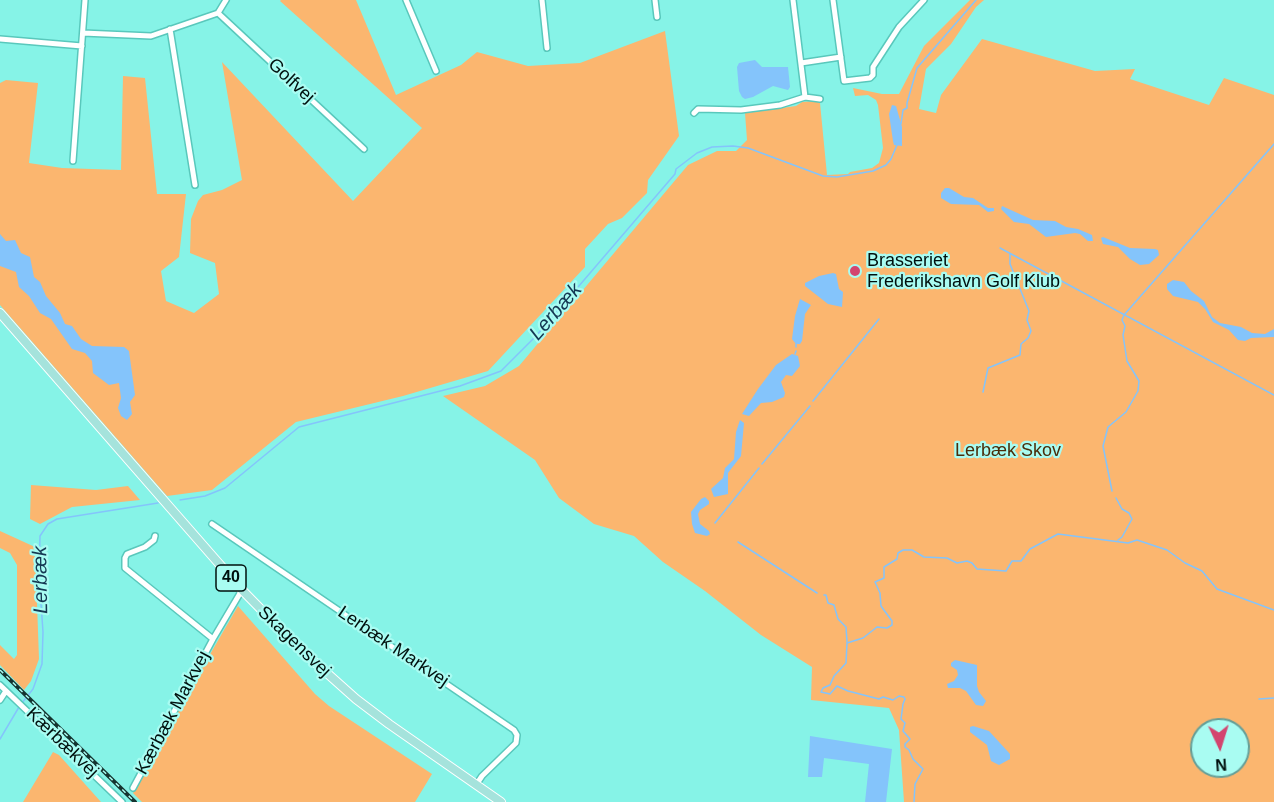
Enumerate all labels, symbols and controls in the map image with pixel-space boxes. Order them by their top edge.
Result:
street label: Golfvej [263,54,319,108]
place label: Brasseriet Frederikshavn Golf Klub [867,250,1060,292]
marker: Brasseriet Frederikshavn Golf Klub [848,264,862,278]
water label: Lerbæk [525,279,587,345]
park label: Lerbæk Skov [955,440,1061,462]
water label: Lerbæk [28,546,54,614]
road number: 40 [216,565,246,591]
street label: Skagensvej [253,602,335,682]
street label: Lerbæk Markvej [333,602,453,692]
street label: Kærbæk Markvej [131,647,215,779]
street label: Kærbækvej [21,703,103,783]
north arrow [1190,718,1250,778]
text: N [1215,756,1228,773]

